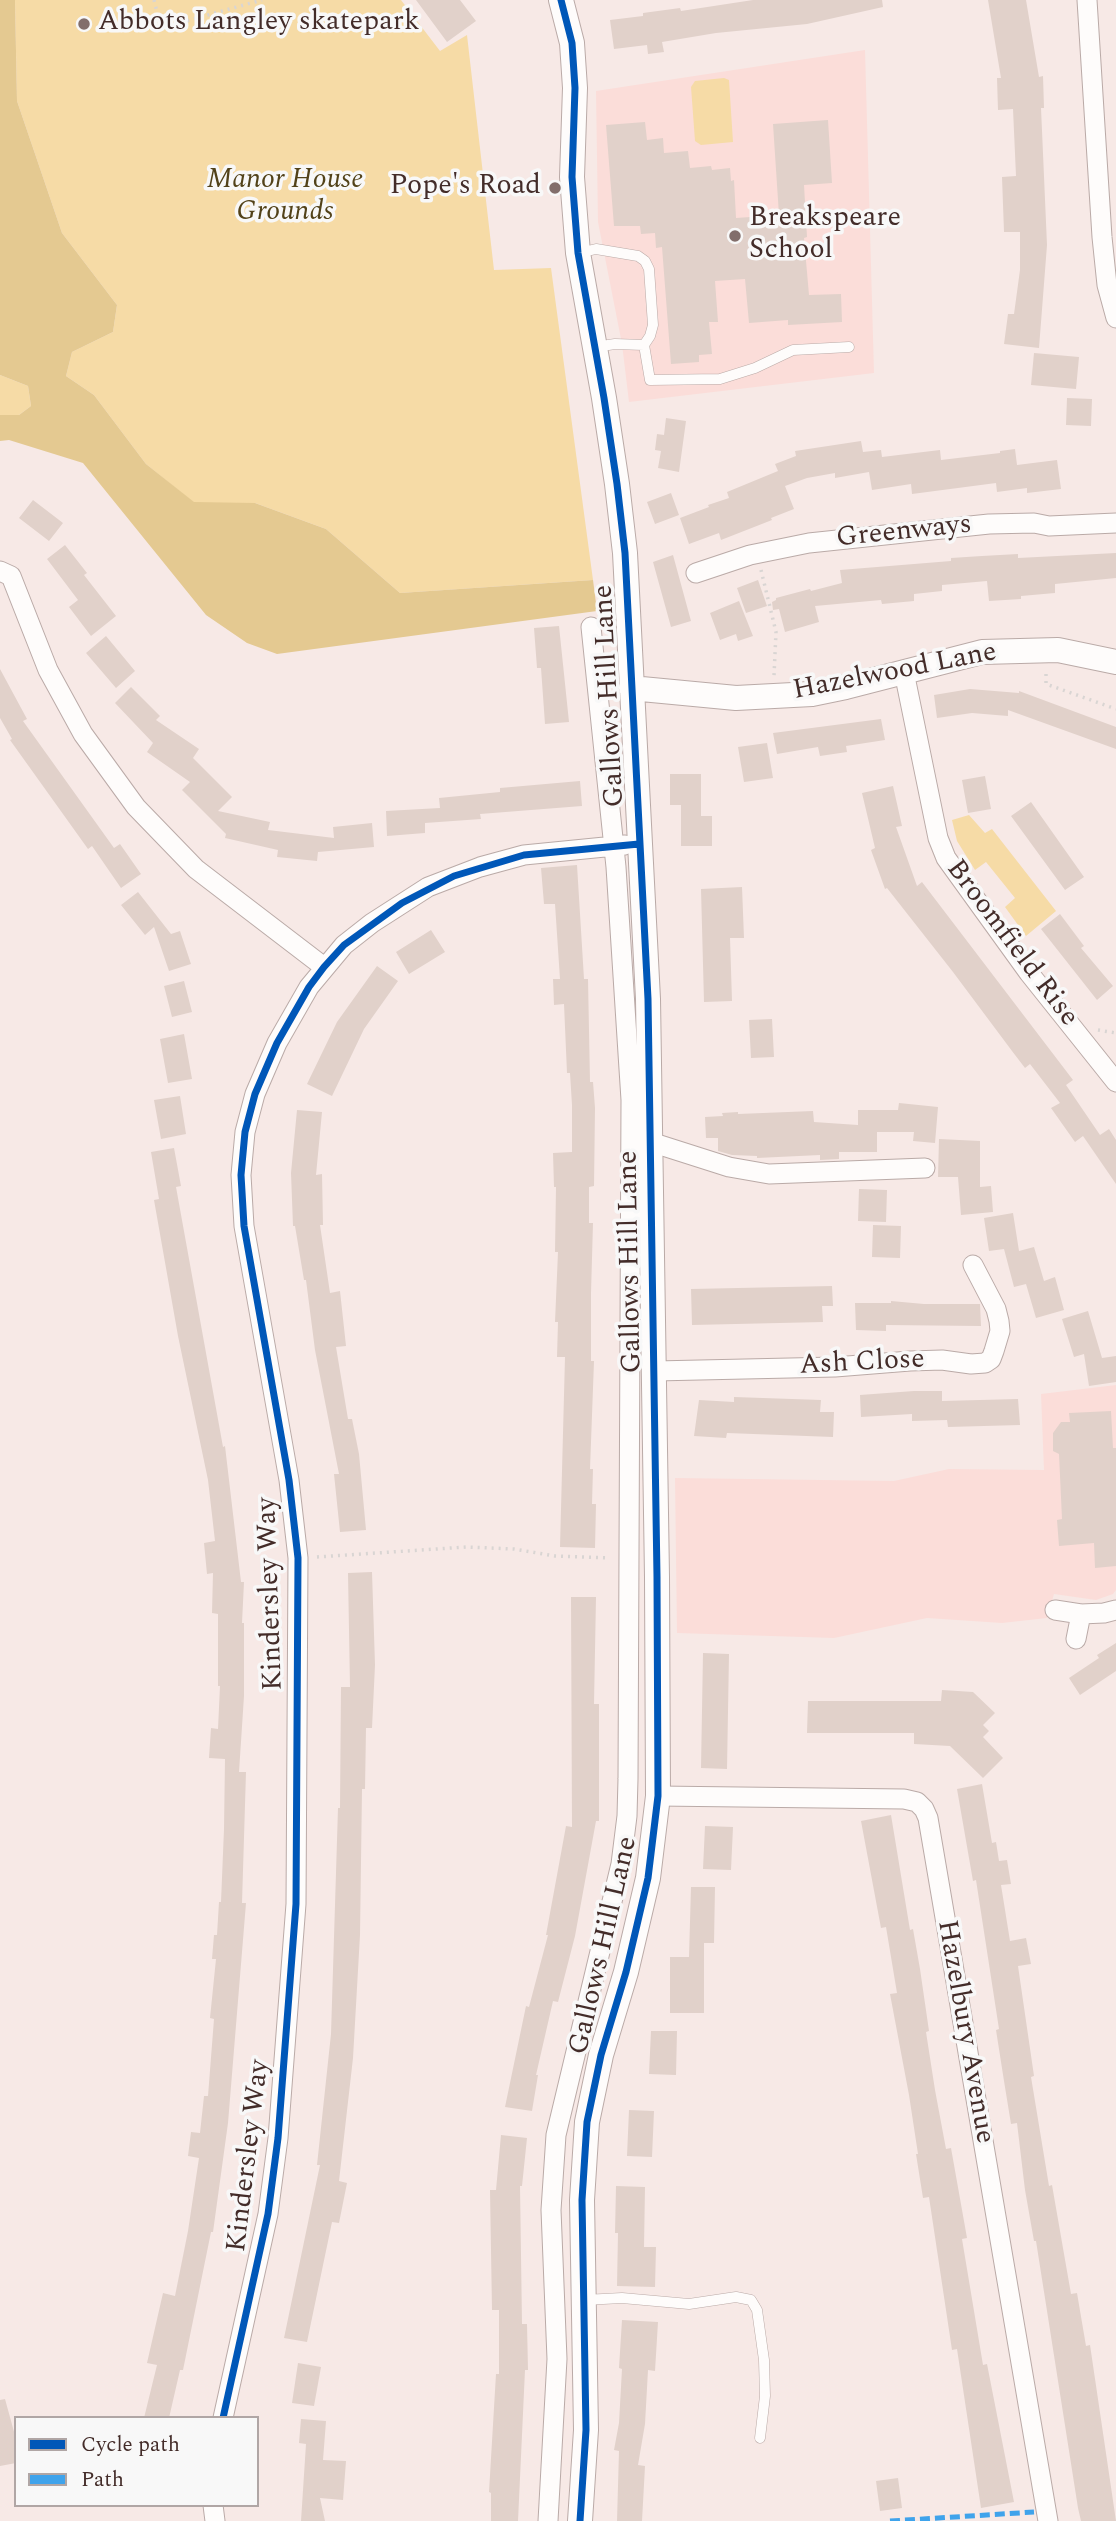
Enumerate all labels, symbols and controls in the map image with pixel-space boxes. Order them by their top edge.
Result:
place label: Abbots Langley skatepark [98,7,420,41]
marker: Abbots Langley skatepark [76,16,92,32]
park label: Manor House Grounds [207,165,363,231]
place label: Pope's Road [390,171,541,205]
marker: Pope's Road [547,180,563,196]
place label: Breakspeare School [749,203,901,269]
marker: Breakspeare School [727,228,743,244]
street label: Greenways [835,509,973,557]
street label: Gallows Hill Lane [588,584,634,808]
street label: Hazelwood Lane [790,637,1000,709]
street label: Broomfield Rise [938,854,1084,1034]
street label: Gallows Hill Lane [613,1150,651,1374]
street label: Ash Close [798,1344,926,1384]
street label: Kindersley Way [252,1497,292,1691]
street label: Gallows Hill Lane [564,1834,646,2058]
street label: Hazelbury Avenue [928,1918,1000,2146]
street label: Kindersley Way [222,2058,278,2254]
legend [14,2416,259,2507]
text: Cycle path [81,2429,180,2461]
text: Path [81,2464,124,2496]

